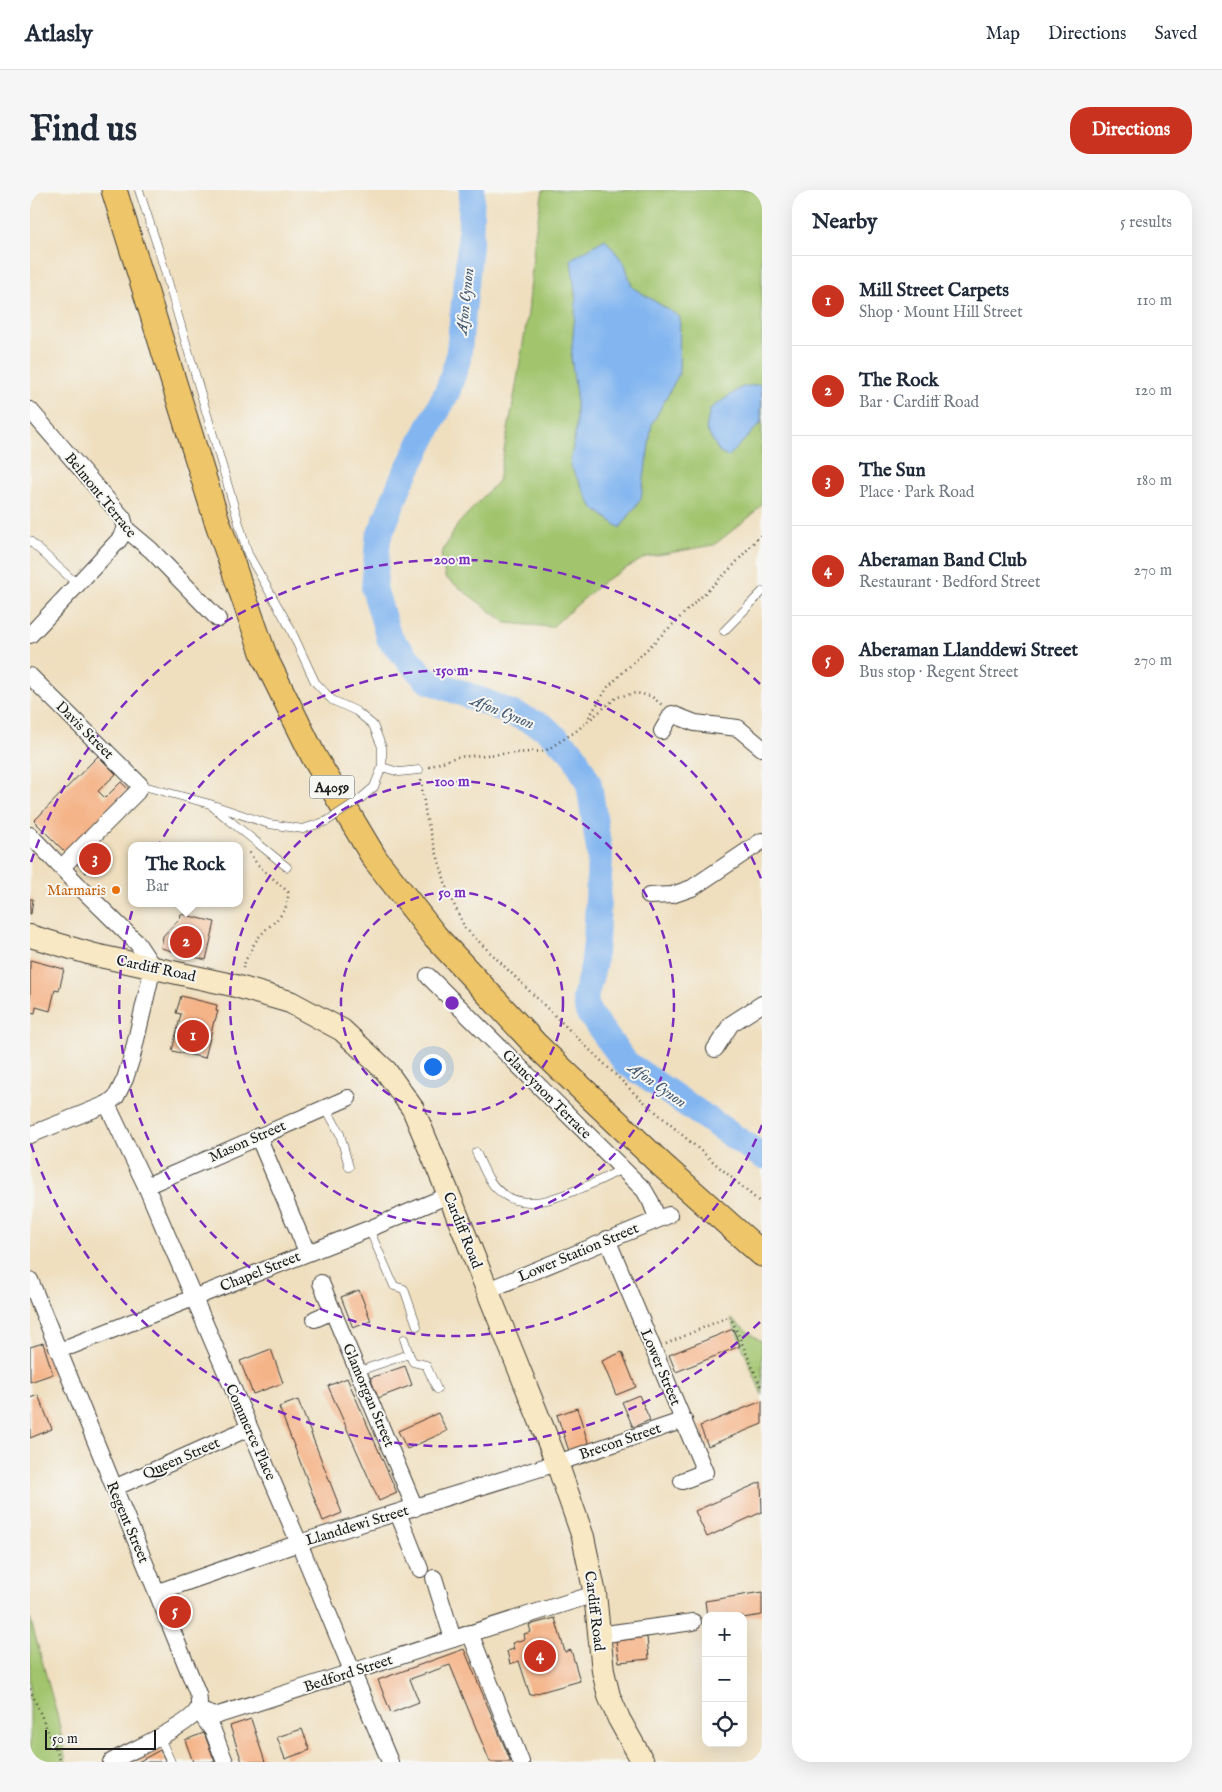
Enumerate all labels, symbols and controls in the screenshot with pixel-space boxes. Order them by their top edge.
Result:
text: Atlasly [25,19,93,50]
text: Map [986,23,1020,46]
text: Directions [1048,23,1126,46]
text: Saved [1154,23,1197,46]
button: Directions [1070,107,1192,154]
text: Find us [30,108,137,153]
text: Nearby [812,209,877,236]
text: 5 results [1120,213,1172,233]
water label: Afon Cynon [452,267,479,338]
text: Mill Street Carpets [859,279,1009,303]
text: 1 [825,291,831,311]
text: 110 m [1136,291,1172,311]
text: Shop · Mount Hill Street [859,303,1023,323]
text: The Rock [859,369,939,393]
text: 2 [824,381,832,401]
text: 120 m [1135,381,1172,401]
text: Bar · Cardiff Road [859,393,979,413]
street label: Belmont Terrace [60,449,141,542]
text: The Sun [859,459,926,483]
text: 3 [825,471,831,491]
text: 180 m [1136,471,1172,491]
text: Place · Park Road [859,483,974,503]
text: Aberaman Band Club [859,549,1027,573]
text: 200 m [434,550,471,569]
text: 4 [824,561,832,581]
text: 270 m [1133,561,1172,581]
text: Restaurant · Bedford Street [859,573,1040,593]
text: Aberaman Llanddewi Street [859,639,1078,663]
text: 5 [825,651,831,671]
text: 270 m [1133,651,1172,671]
text: 150 m [435,661,469,680]
text: Bus stop · Regent Street [859,663,1019,683]
water label: Afon Cynon [466,690,537,735]
street label: Davis Street [51,697,118,764]
text: 100 m [434,772,470,791]
road number: A4059 [310,776,354,798]
pin: 3 [79,840,111,878]
popup [128,842,243,907]
text: The Rock [146,853,225,877]
text: Bar [146,877,169,897]
place label: Marmaris [47,881,106,900]
text: 50 m [438,883,466,902]
marker: Marmaris [110,884,122,896]
pin: 2 [170,923,202,961]
street label: Cardiff Road [114,951,198,986]
centre of rings [443,994,461,1012]
pin: 1 [177,1017,209,1055]
street label: Glancynon Terrace [498,1046,595,1143]
your location [420,1054,446,1080]
water label: Afon Cynon [622,1057,690,1113]
street label: Mason Street [206,1116,289,1167]
street label: Cardiff Road [439,1189,487,1272]
street label: Lower Station Street [515,1218,641,1286]
street label: Chapel Street [217,1247,303,1296]
street label: Lower Street [636,1326,685,1408]
street label: Glamorgan Street [338,1341,399,1450]
street label: Commerce Place [221,1381,280,1483]
street label: Brecon Street [577,1419,664,1464]
street label: Queen Street [140,1433,223,1484]
street label: Regent Street [102,1478,153,1566]
street label: Llanddewi Street [303,1501,411,1550]
street label: Cardiff Road [580,1570,609,1653]
pin: 5 [159,1593,191,1631]
map controls [702,1612,747,1747]
button: + [702,1612,747,1657]
pin: 4 [524,1637,556,1675]
street label: Bedford Street [301,1650,395,1697]
button: − [702,1657,747,1702]
button: locate [702,1702,747,1747]
scale bar [45,1727,156,1750]
text: 50 m [52,1730,78,1748]

